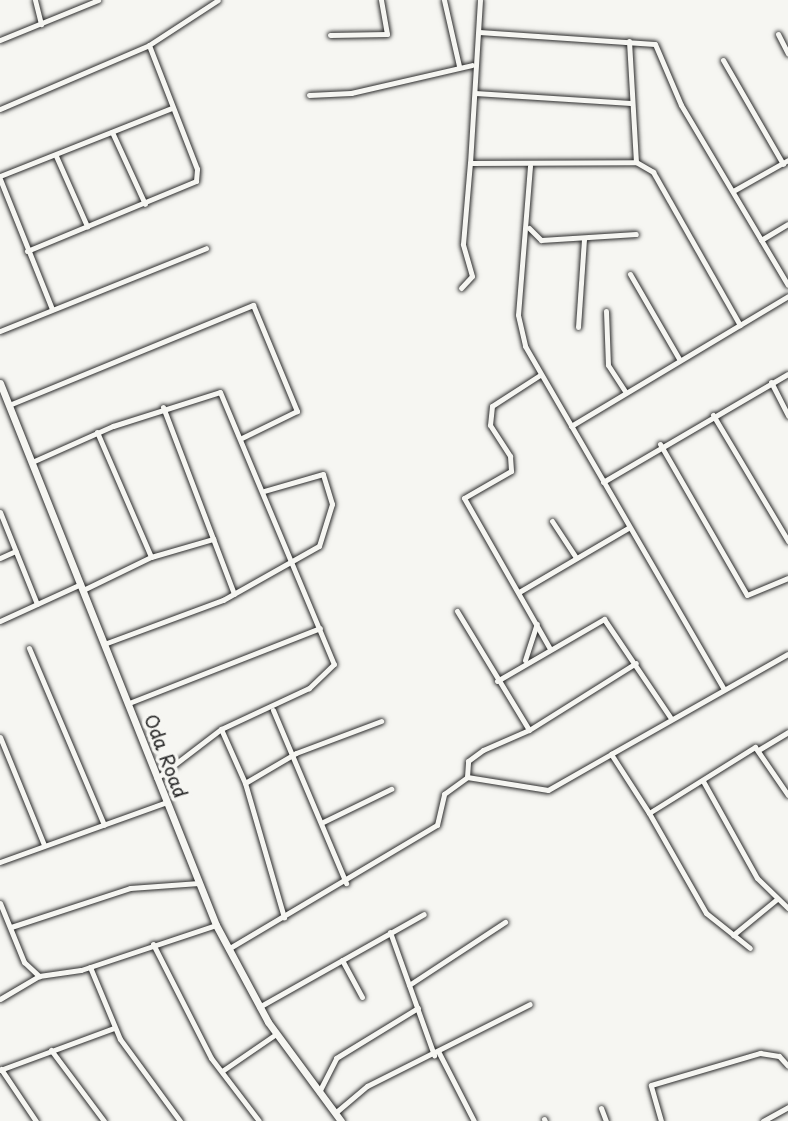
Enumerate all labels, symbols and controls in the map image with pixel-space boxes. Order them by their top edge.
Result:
street label: Oda Road [139,710,193,802]

